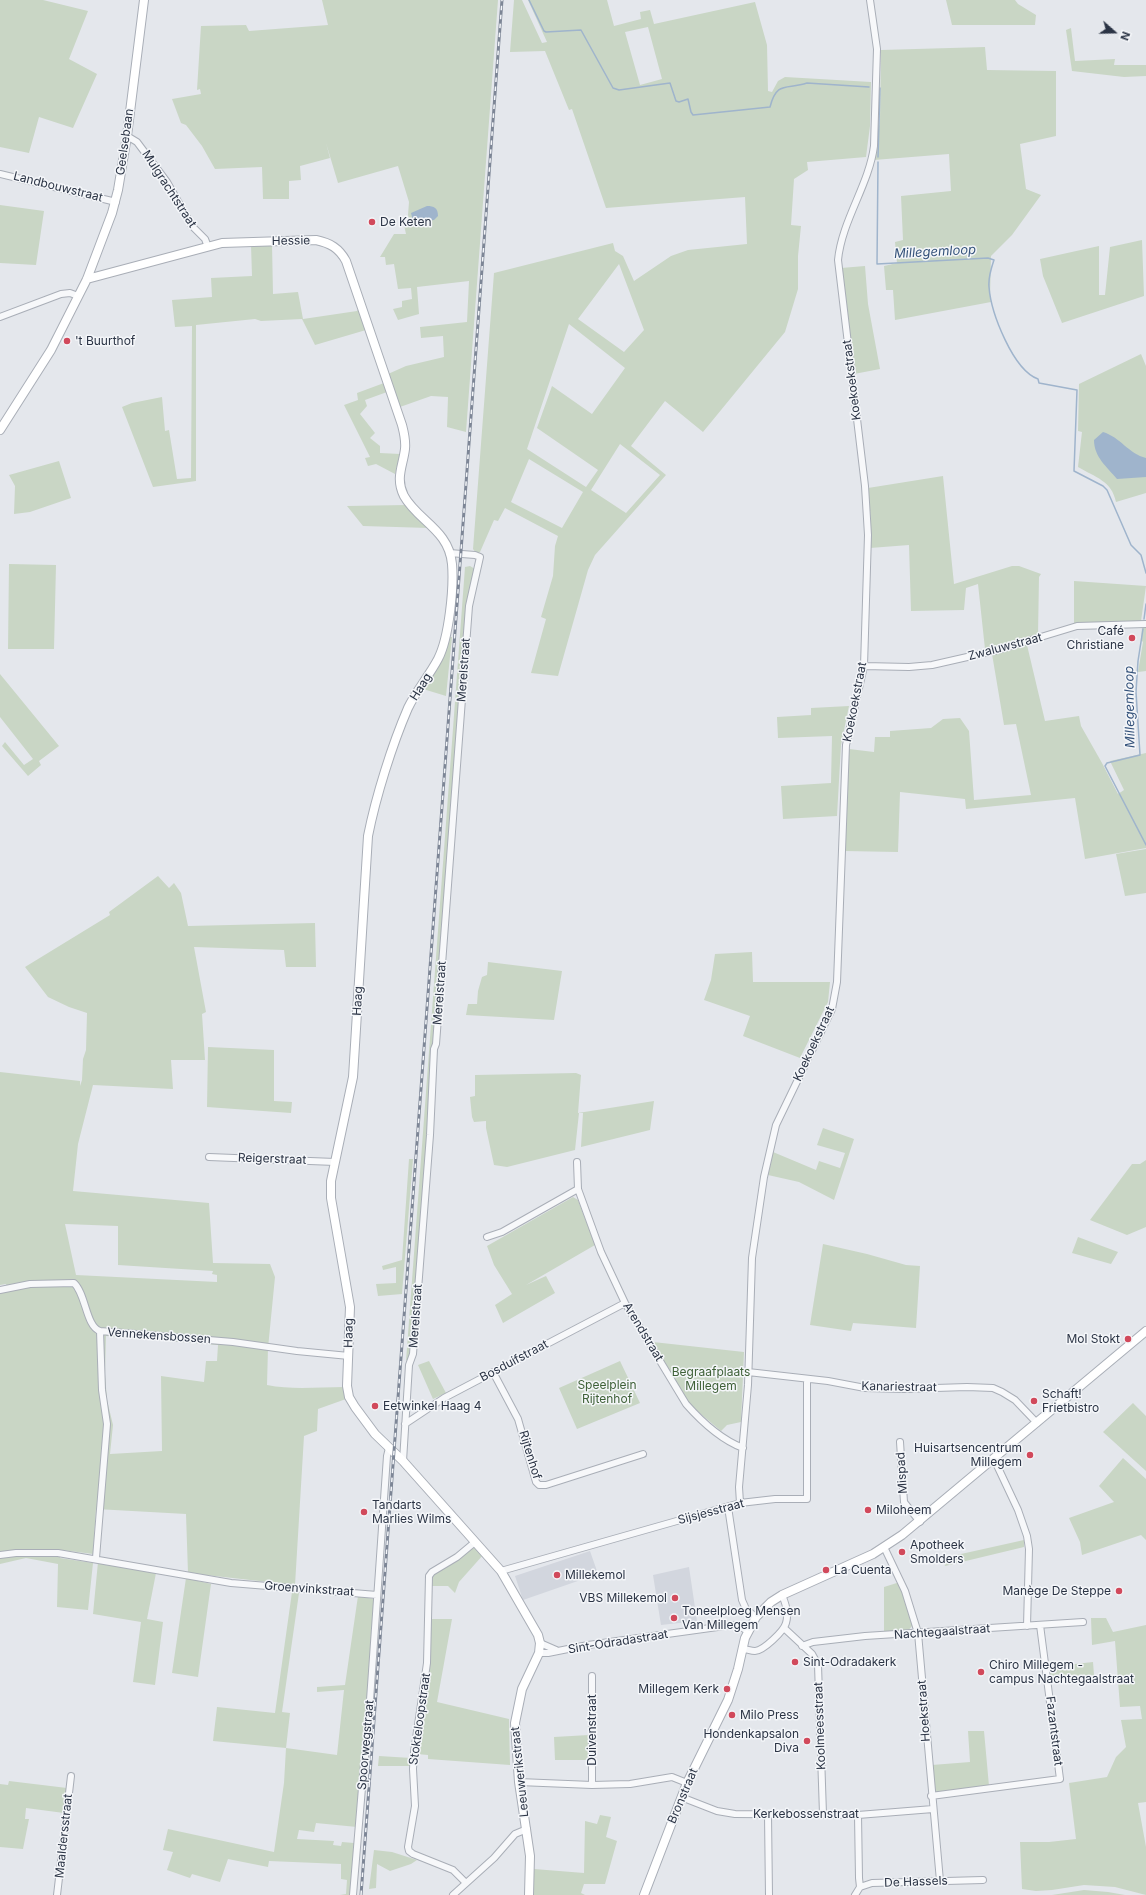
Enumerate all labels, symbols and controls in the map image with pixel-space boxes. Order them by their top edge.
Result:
north arrow [1094,12,1134,52]
text: N [1117,30,1133,42]
street label: Geelsebaan [113,108,137,176]
street label: Mulgrachtstraat [139,148,199,230]
street label: Landbouwstraat [12,169,104,205]
place label: De Keten [380,215,432,229]
marker: De Keten [367,217,377,227]
street label: Hessie [272,233,310,249]
water label: Millegemloop [894,242,976,262]
place label: 't Buurthof [75,334,135,348]
marker: 't Buurthof [62,336,72,346]
street label: Koekoekstraat [840,339,864,421]
place label: Café Christiane [1067,624,1124,652]
street label: Zwaluwstraat [966,630,1044,664]
marker: Café Christiane [1127,633,1137,643]
street label: Merelstraat [455,637,473,703]
street label: Koekoekstraat [840,661,870,743]
water label: Millegemloop [1121,666,1139,748]
street label: Haag [407,671,435,703]
street label: Merelstraat [431,960,449,1026]
street label: Haag [350,986,366,1016]
street label: Koekoekstraat [790,1004,838,1084]
street label: Reigerstraat [238,1151,306,1167]
street label: Merelstraat [407,1283,425,1349]
street label: Arendstraat [620,1300,666,1364]
street label: Haag [342,1318,356,1348]
street label: Vennekensbossen [107,1325,211,1347]
place label: Mol Stokt [1066,1332,1120,1346]
marker: Mol Stokt [1123,1334,1133,1344]
street label: Bosduifstraat [477,1337,551,1385]
park label: Begraafplaats Millegem [672,1365,750,1393]
park label: Speelplein Rijtenhof [577,1378,637,1406]
street label: Kanariestraat [861,1379,937,1395]
place label: Schaft! Frietbistro [1042,1387,1099,1415]
marker: Schaft! Frietbistro [1029,1396,1039,1406]
place label: Eetwinkel Haag 4 [383,1399,482,1413]
marker: Eetwinkel Haag 4 [370,1401,380,1411]
street label: Rijtenhof [516,1429,544,1481]
place label: Huisartsencentrum Millegem [914,1441,1022,1469]
marker: Huisartsencentrum Millegem [1025,1450,1035,1460]
street label: Mispad [893,1452,911,1494]
street label: Sijsjesstraat [676,1496,746,1528]
place label: Tandarts Marlies Wilms [372,1498,451,1526]
place label: Miloheem [876,1503,931,1517]
marker: Miloheem [863,1505,873,1515]
marker: Tandarts Marlies Wilms [359,1507,369,1517]
place label: Apotheek Smolders [910,1538,964,1566]
marker: Apotheek Smolders [897,1547,907,1557]
place label: La Cuenta [834,1563,892,1577]
marker: La Cuenta [821,1565,831,1575]
place label: Millekemol [565,1568,625,1582]
marker: Millekemol [552,1570,562,1580]
street label: Groenvinkstraat [264,1579,354,1599]
place label: Manège De Steppe [1002,1584,1111,1598]
marker: Manège De Steppe [1114,1586,1124,1596]
place label: VBS Millekemol [579,1591,667,1605]
marker: VBS Millekemol [670,1593,680,1603]
place label: Toneelploeg Mensen Van Millegem [682,1604,801,1632]
marker: Toneelploeg Mensen Van Millegem [669,1613,679,1623]
street label: Nachtegaalstraat [893,1621,991,1643]
street label: Sint-Odradastraat [567,1627,669,1657]
place label: Sint-Odradakerk [803,1655,896,1669]
marker: Sint-Odradakerk [790,1657,800,1667]
place label: Chiro Millegem - campus Nachtegaalstraat [989,1658,1134,1686]
marker: Chiro Millegem - campus Nachtegaalstraat [976,1667,986,1677]
street label: Stokteloopstraat [406,1672,434,1766]
street label: Hoekstraat [915,1680,933,1742]
place label: Millegem Kerk [638,1682,719,1696]
street label: Koolmeesstraat [811,1682,829,1770]
marker: Millegem Kerk [722,1684,732,1694]
street label: Duivenstraat [585,1694,599,1766]
street label: Fazantstraat [1043,1695,1065,1767]
street label: Spoorwegstraat [355,1699,377,1791]
place label: Milo Press [740,1708,799,1722]
marker: Milo Press [727,1710,737,1720]
street label: Leeuwerikstraat [508,1726,532,1818]
place label: Hondenkapsalon Diva [703,1727,799,1755]
marker: Hondenkapsalon Diva [802,1736,812,1746]
street label: Bronstraat [665,1766,701,1826]
street label: Maaldersstraat [52,1793,76,1879]
street label: Kerkebossenstraat [753,1807,859,1821]
street label: De Hassels [884,1874,948,1890]

